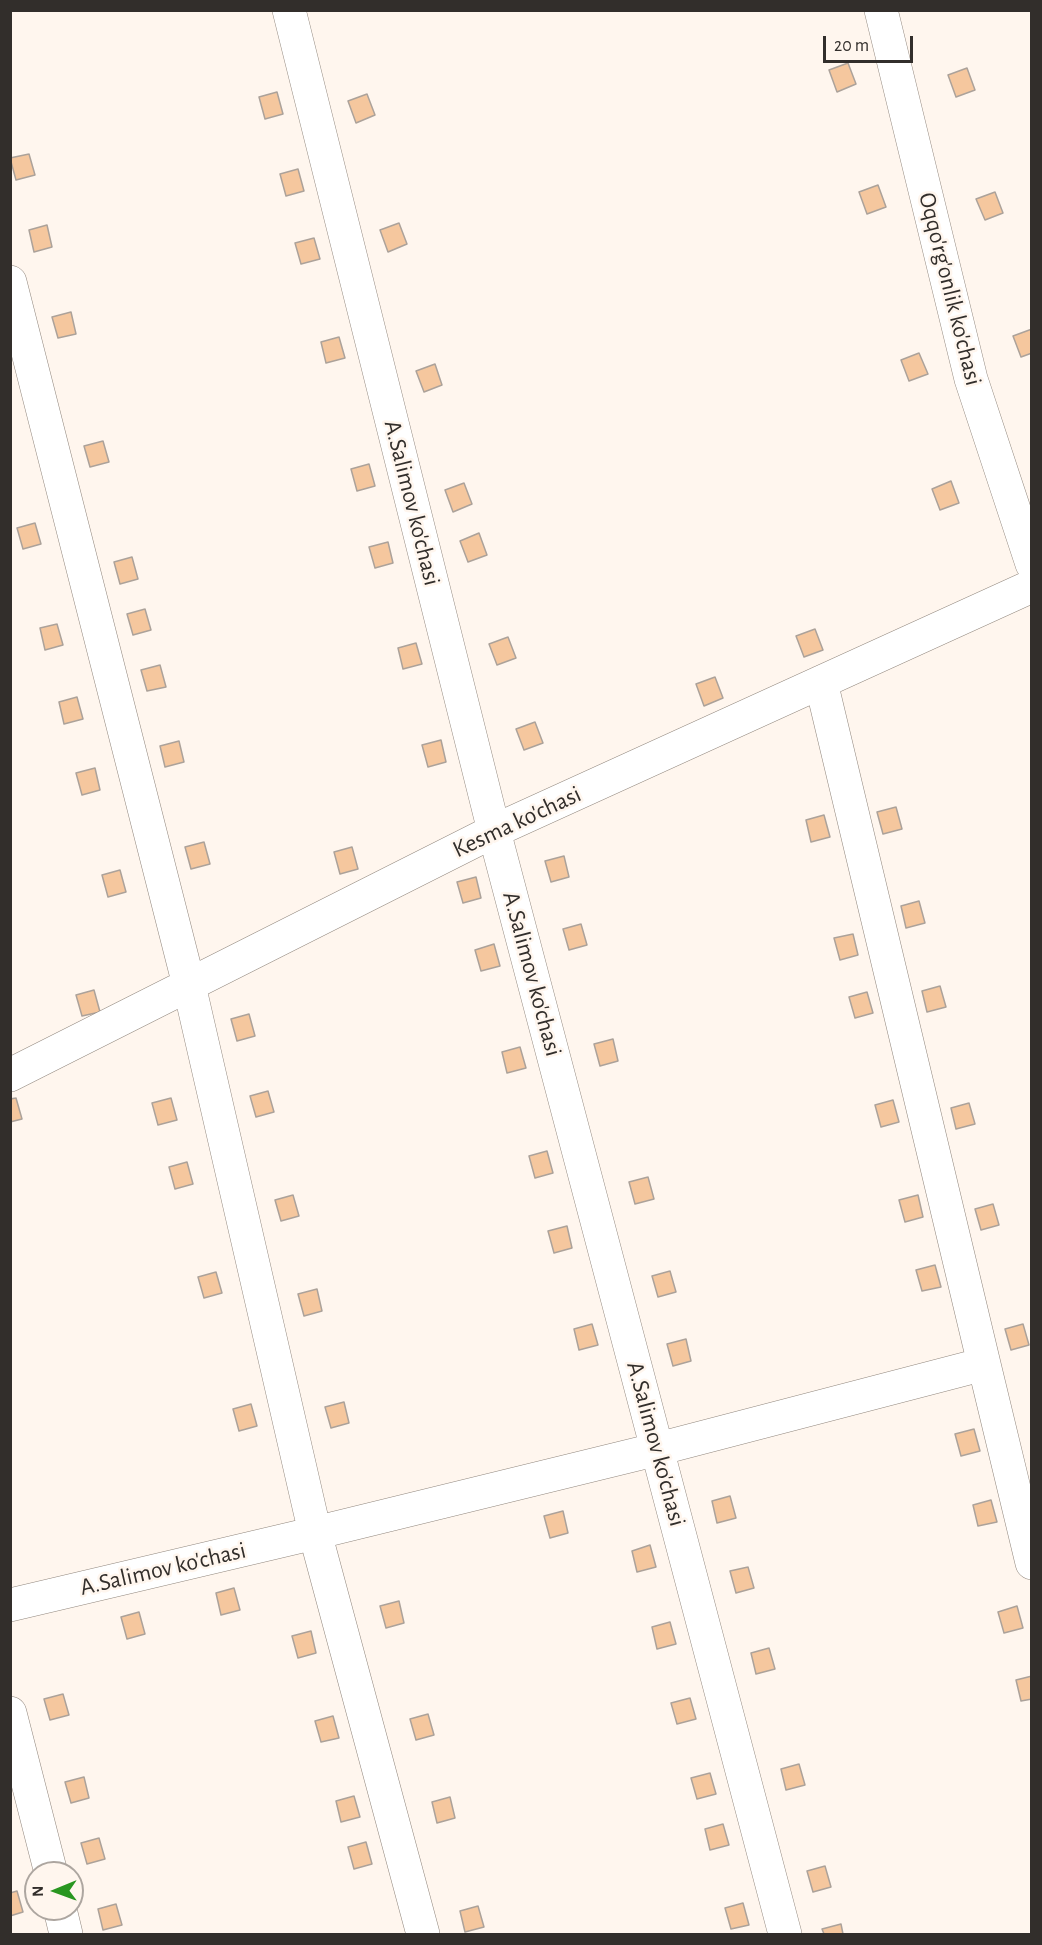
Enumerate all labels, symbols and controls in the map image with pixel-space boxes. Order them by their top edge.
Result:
scale bar [826,24,916,62]
text: 20 m [834,37,869,55]
street label: Oqqo'rg'onlik ko'chasi [912,189,988,389]
street label: A.Salimov ko'chasi [378,417,446,589]
street label: Kesma ko'chasi [448,780,586,864]
street label: A.Salimov ko'chasi [496,888,568,1060]
street label: A.Salimov ko'chasi [620,1358,692,1530]
street label: A.Salimov ko'chasi [77,1536,249,1602]
north arrow [24,1861,84,1921]
text: N [30,1886,46,1897]

